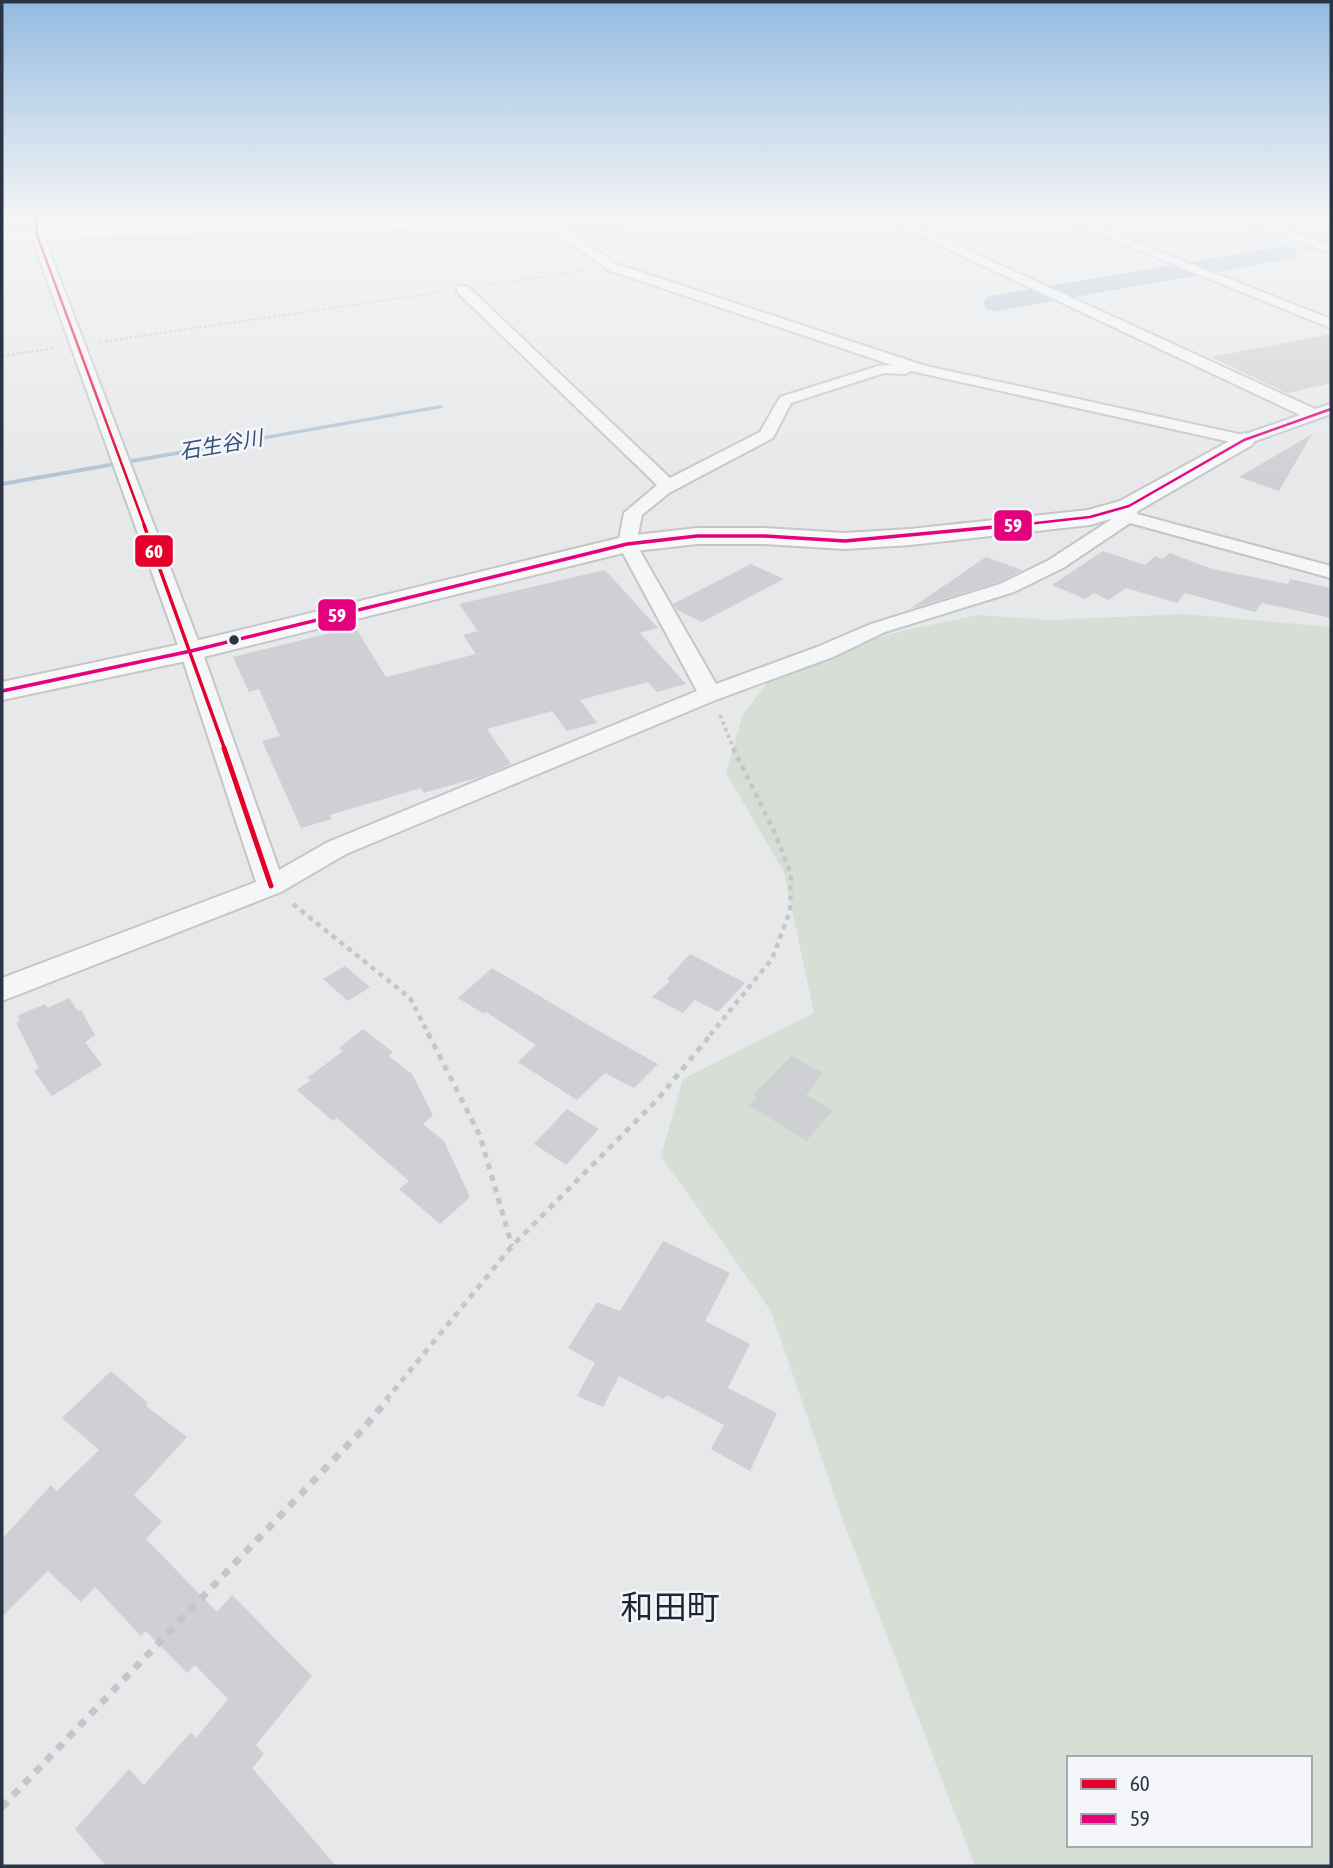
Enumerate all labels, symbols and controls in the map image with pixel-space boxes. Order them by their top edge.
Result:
water label: 石生谷川 [177,425,266,463]
line badge: 59 [993,509,1033,542]
text: 59 [1004,514,1022,536]
line badge: 60 [134,534,174,568]
text: 60 [145,540,163,562]
line badge: 59 [317,598,357,632]
text: 59 [328,604,346,626]
unlabelled marker [227,633,241,647]
district label: 和田町 [621,1588,720,1626]
legend [1067,1756,1312,1847]
text: 60 [1130,1771,1150,1795]
text: 59 [1130,1806,1150,1830]

